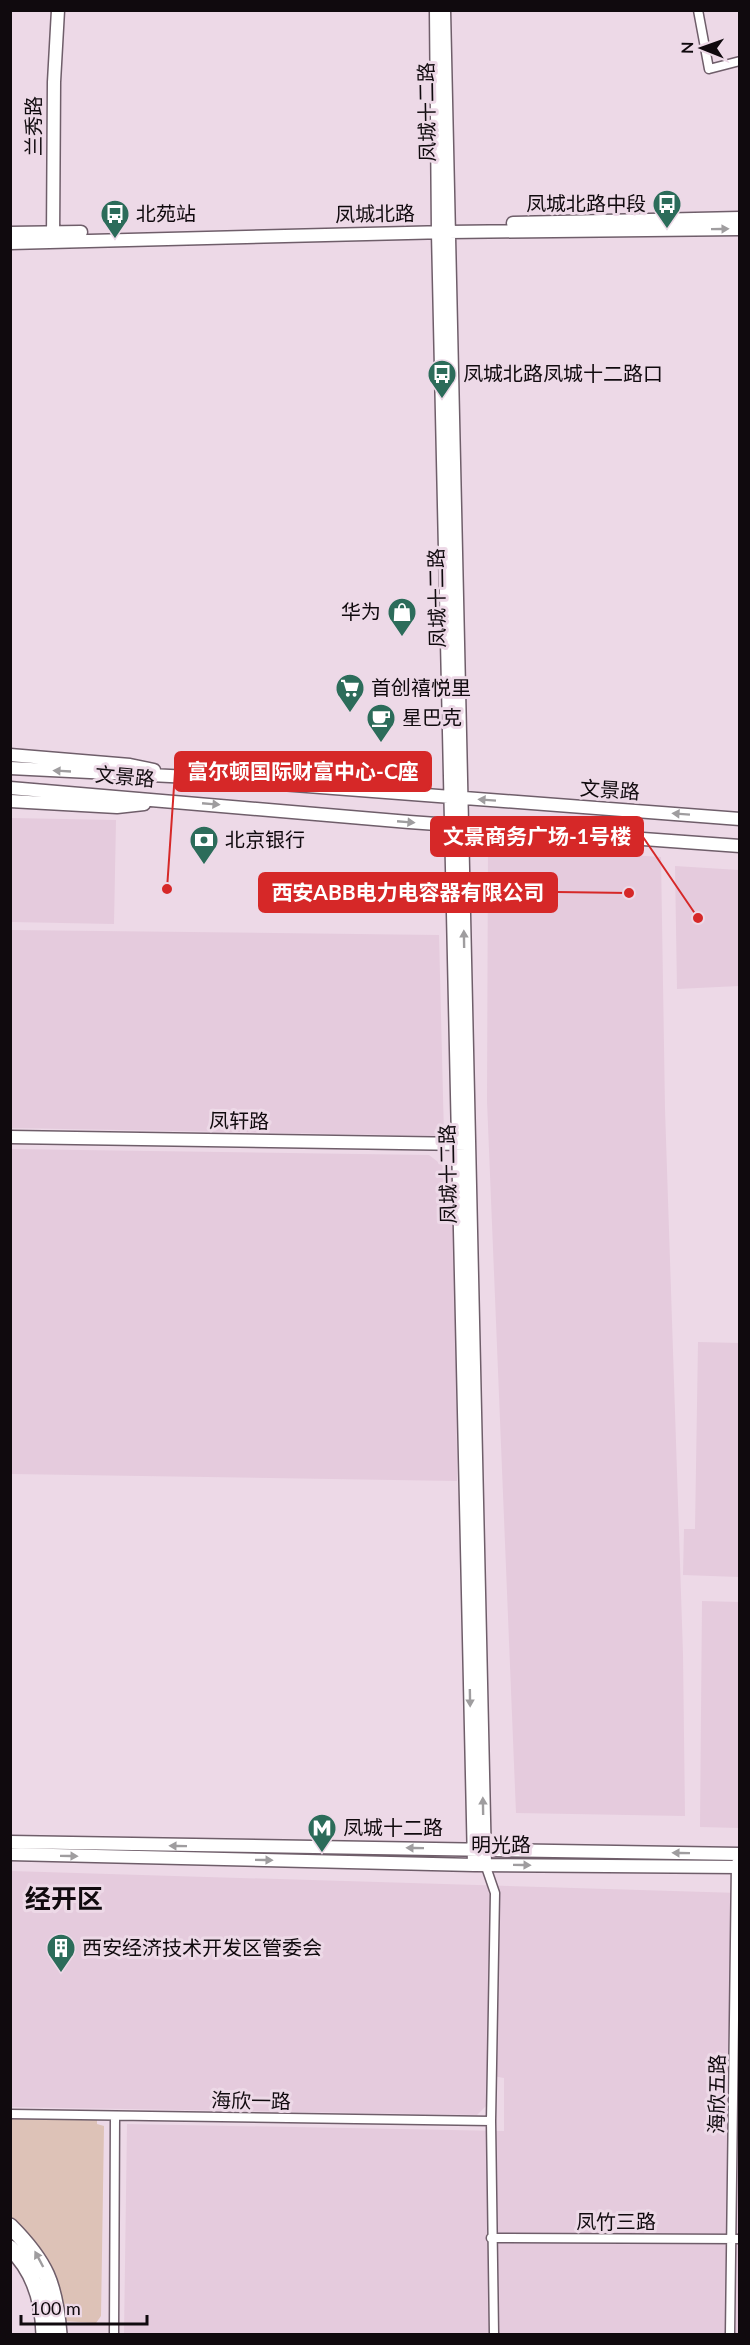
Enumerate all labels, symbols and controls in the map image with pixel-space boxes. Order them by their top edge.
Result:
north arrow [672,18,732,78]
text: N [677,41,696,54]
street label: 凤城十二路 [413,62,439,162]
street label: 兰秀路 [21,96,45,156]
bus stop icon: 凤城北路中段 [651,188,683,230]
place label: 凤城北路中段 [526,191,646,215]
bus stop icon: 北苑站 [99,198,131,240]
street label: 凤城北路 [335,200,415,226]
place label: 北苑站 [136,201,196,225]
one-way arrow [710,224,729,234]
bus stop icon: 凤城北路凤城十二路口 [426,358,458,400]
place label: 凤城北路凤城十二路口 [463,361,663,385]
street label: 凤城十二路 [423,548,449,648]
shop icon: 华为 [386,596,418,638]
place label: 华为 [341,599,381,623]
supermarket icon: 首创禧悦里 [334,672,366,714]
place label: 首创禧悦里 [371,675,471,699]
cafe icon: 星巴克 [365,702,397,744]
place label: 星巴克 [402,705,462,729]
callout: 富尔顿国际财富中心-C座 [175,752,431,791]
text: 富尔顿国际财富中心-C座 [187,758,419,783]
street label: 文景路 [94,761,156,791]
one-way arrow [52,766,71,776]
street label: 文景路 [579,775,641,803]
one-way arrow [477,796,496,805]
one-way arrow [202,799,221,809]
one-way arrow [672,810,691,819]
one-way arrow [396,817,415,827]
callout: 文景商务广场-1号楼 [431,817,643,856]
text: 文景商务广场-1号楼 [443,823,631,848]
bank icon: 北京银行 [188,824,220,866]
place label: 北京银行 [225,827,305,851]
callout: 西安ABB电力电容器有限公司 [259,873,557,912]
text: 西安ABB电力电容器有限公司 [271,879,545,904]
one-way arrow [459,930,469,949]
street label: 凤轩路 [209,1107,269,1133]
street label: 凤城十二路 [434,1124,460,1224]
one-way arrow [465,1688,475,1707]
one-way arrow [478,1796,488,1815]
metro station icon: 凤城十二路 [306,1812,338,1854]
place label: 凤城十二路 [343,1815,443,1839]
street label: 明光路 [471,1832,531,1856]
one-way arrow [168,1841,187,1850]
one-way arrow [405,1843,424,1853]
one-way arrow [672,1848,691,1858]
one-way arrow [59,1851,78,1860]
one-way arrow [254,1855,273,1865]
one-way arrow [512,1860,531,1870]
district label: 经开区 [25,1882,103,1914]
building icon: 西安经济技术开发区管委会 [45,1932,77,1974]
place label: 西安经济技术开发区管委会 [82,1935,322,1959]
street label: 海欣五路 [703,2054,729,2134]
street label: 海欣一路 [211,2087,291,2113]
street label: 凤竹三路 [576,2209,656,2233]
one-way arrow [34,2250,44,2267]
scale bar [21,2288,147,2326]
text: 100 m [30,2297,81,2319]

